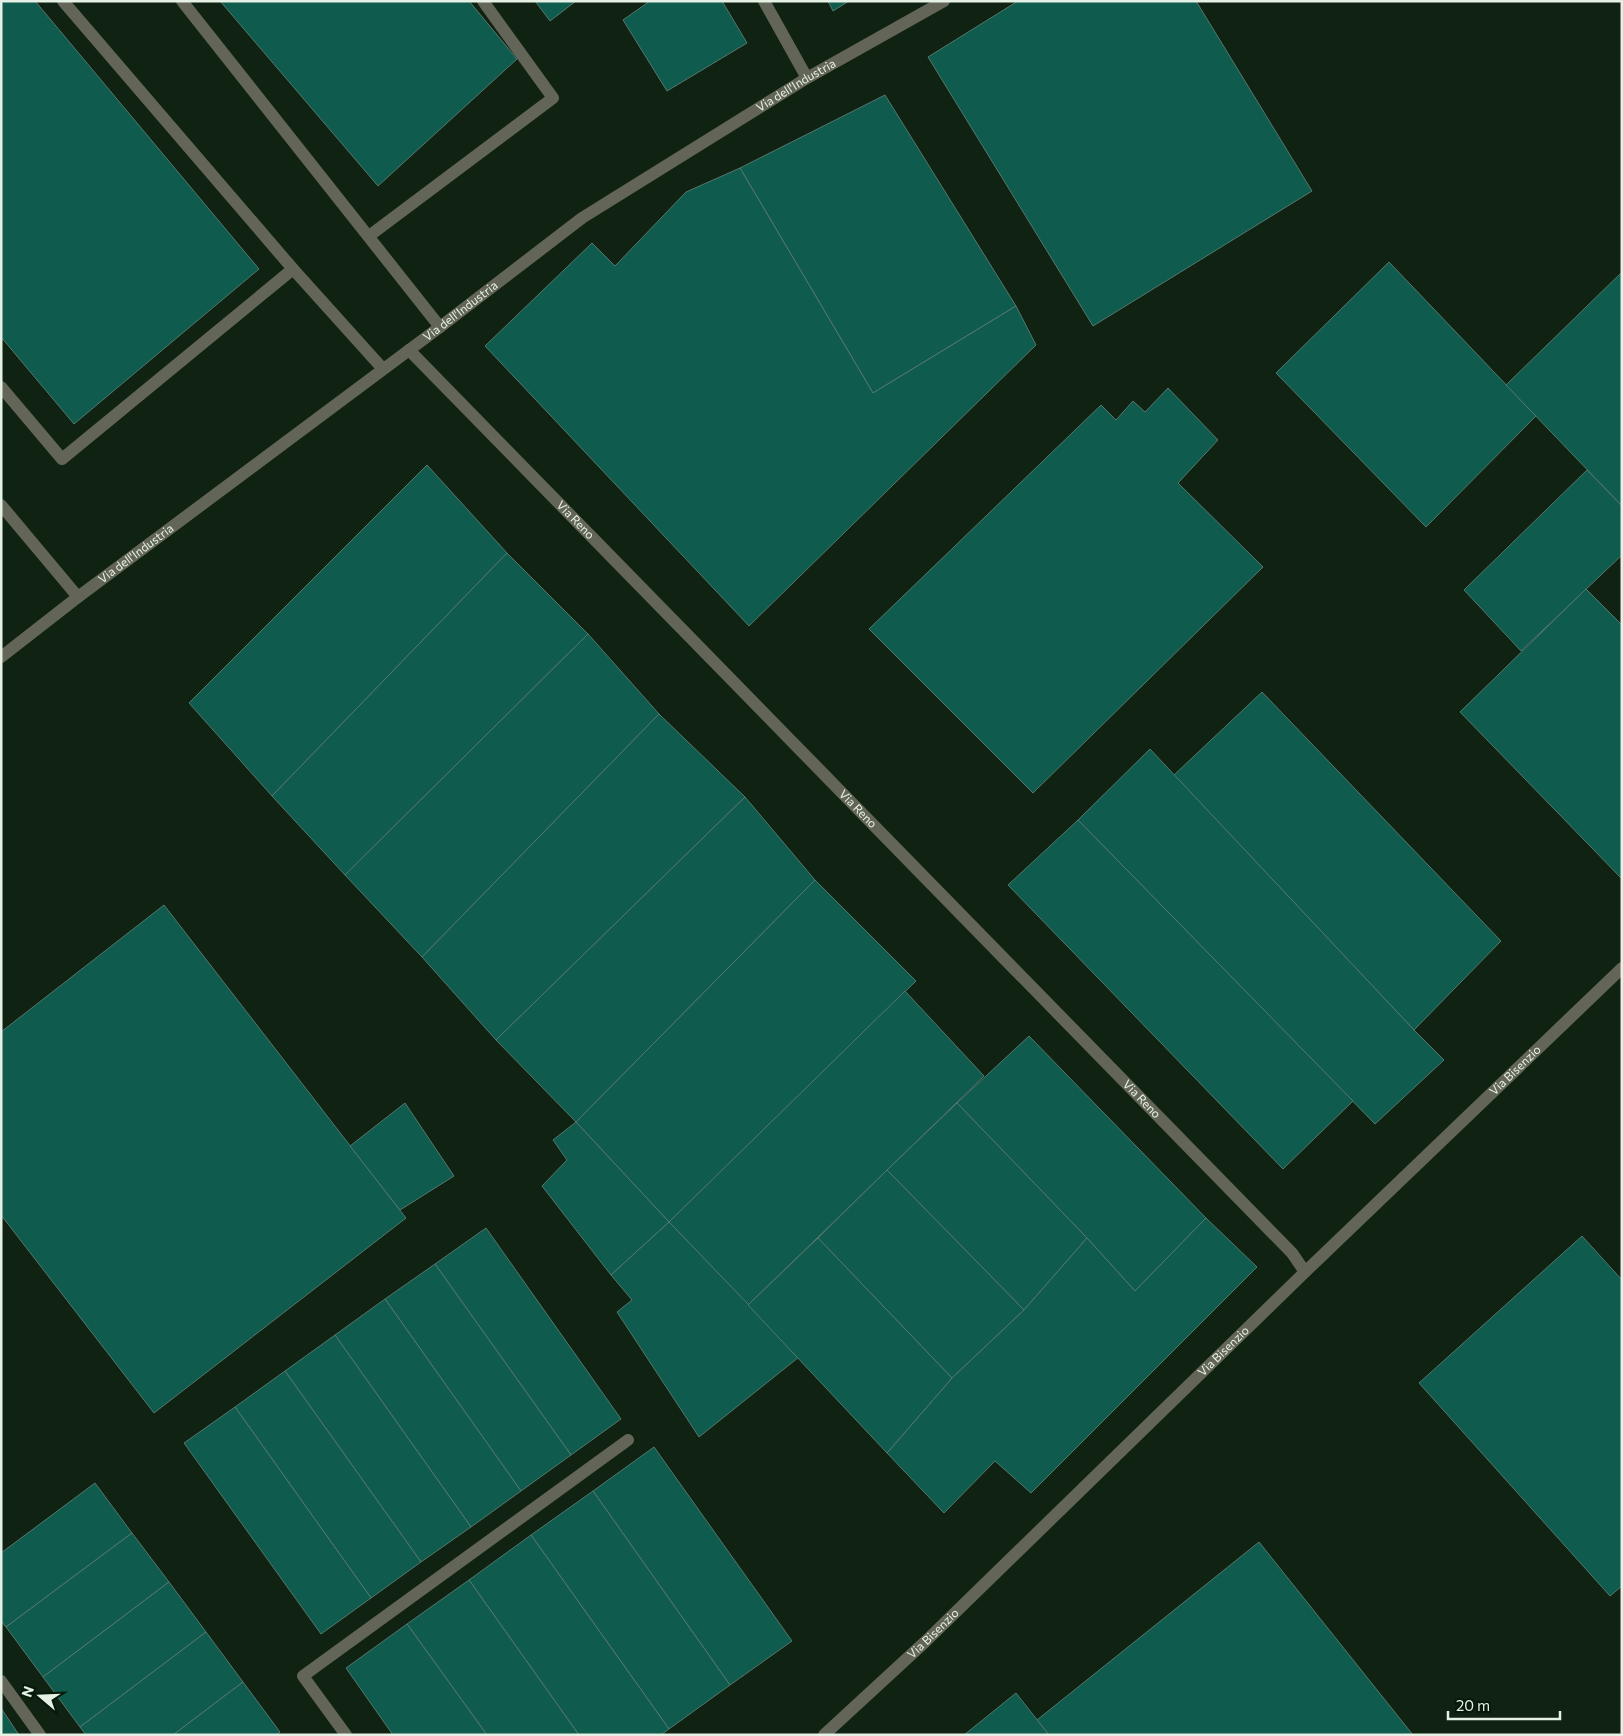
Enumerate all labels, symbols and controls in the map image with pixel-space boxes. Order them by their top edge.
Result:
street label: Via dell'Industria [753,55,838,114]
street label: Via dell'Industria [420,277,500,343]
street label: Via Reno [554,497,598,542]
street label: Via dell'Industria [95,520,176,585]
street label: Via Reno [837,786,880,830]
street label: Via Bisenzio [1486,1042,1543,1097]
street label: Via Reno [1121,1077,1164,1121]
street label: Via Bisenzio [1194,1323,1251,1379]
street label: Via Bisenzio [904,1605,961,1661]
north arrow [15,1671,65,1721]
text: N [17,1684,37,1699]
scale bar [1448,1688,1560,1720]
text: 20 m [1456,1696,1490,1714]

